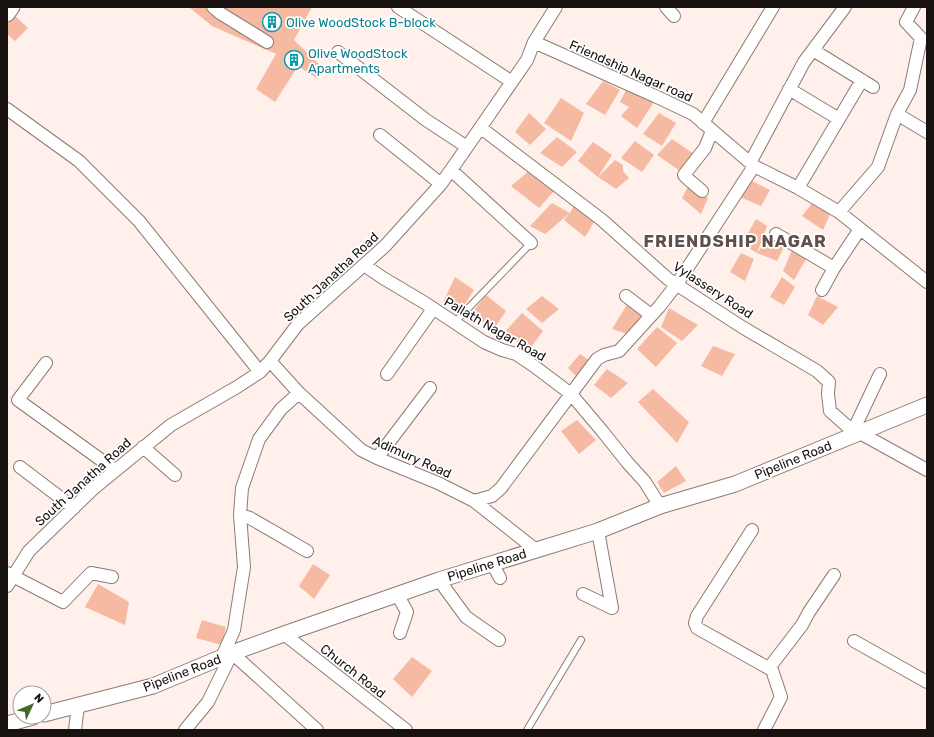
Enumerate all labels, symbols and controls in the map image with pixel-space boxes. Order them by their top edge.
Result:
building icon: Olive WoodStock B-block [261,11,283,33]
place label: Olive WoodStock B-block [286,15,436,30]
street label: Friendship Nagar road [567,37,695,106]
place label: Olive WoodStock Apartments [308,46,408,76]
building icon: Olive WoodStock Apartments [283,49,305,71]
street label: South Janatha Road [281,229,381,325]
district label: FRIENDSHIP NAGAR [643,231,827,251]
street label: Vylassery Road [670,259,756,321]
street label: Pallath Nagar Road [441,294,548,365]
street label: Adimury Road [370,433,454,481]
street label: South Janatha Road [32,435,134,529]
street label: Pipeline Road [752,438,834,482]
street label: Pipeline Road [446,546,528,584]
street label: Church Road [318,641,388,701]
street label: Pipeline Road [141,651,223,695]
north arrow [12,685,52,725]
text: N [31,691,46,706]

